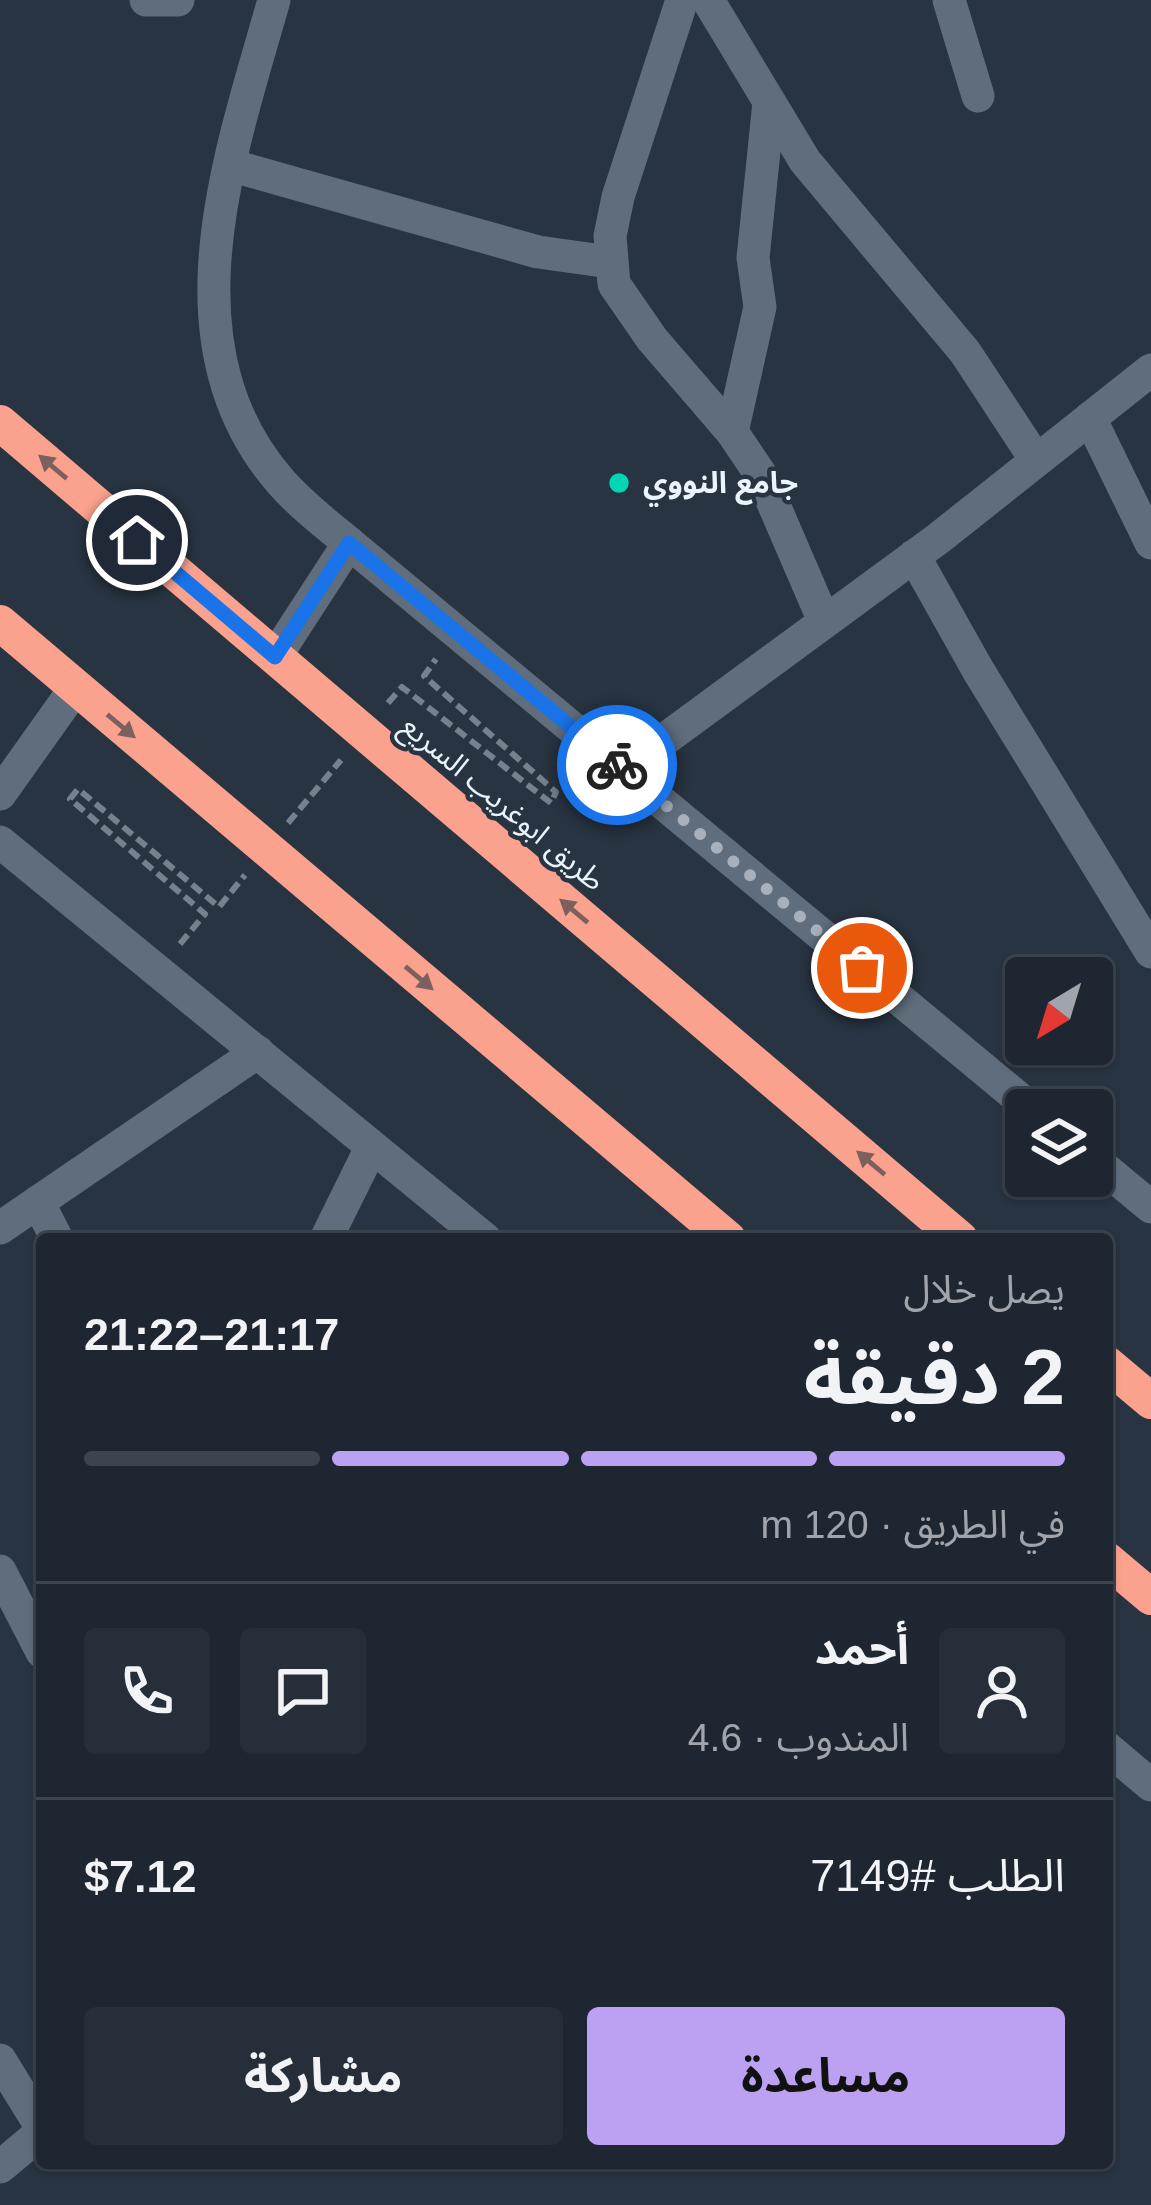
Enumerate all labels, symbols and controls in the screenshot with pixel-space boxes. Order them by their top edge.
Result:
one-way arrow [38,455,68,481]
place label: جامع النووي [643,466,798,507]
marker: جامع النووي [606,470,632,496]
pin [86,489,188,591]
icon: home [104,507,170,573]
courier [557,705,677,825]
street label: طريق ابوغريب السريع [391,708,611,902]
one-way arrow [106,712,136,738]
icon: bike [584,732,650,798]
one-way arrow [559,898,589,924]
pin [811,917,913,1019]
icon: bag [829,935,895,1001]
north arrow [1005,957,1113,1065]
map controls [1005,957,1113,1197]
one-way arrow [404,964,434,990]
button: layers [1005,1089,1113,1197]
one-way arrow [856,1151,886,1177]
text: يصل خلال [904,1268,1065,1311]
text: 21:17–21:22 [84,1309,339,1360]
text: 2 دقيقة [804,1333,1065,1421]
text: في الطريق · 120 m [760,1503,1065,1546]
text: أحمد [815,1623,909,1674]
button: phone [84,1628,210,1754]
button: chat [240,1628,366,1754]
button: person [939,1628,1065,1754]
text: المندوب · 4.6 [688,1716,909,1759]
text: الطلب #7149 [810,1850,1065,1901]
text: $7.12 [84,1851,197,1902]
button: مشاركة [84,2007,563,2145]
button: مساعدة [587,2007,1065,2145]

